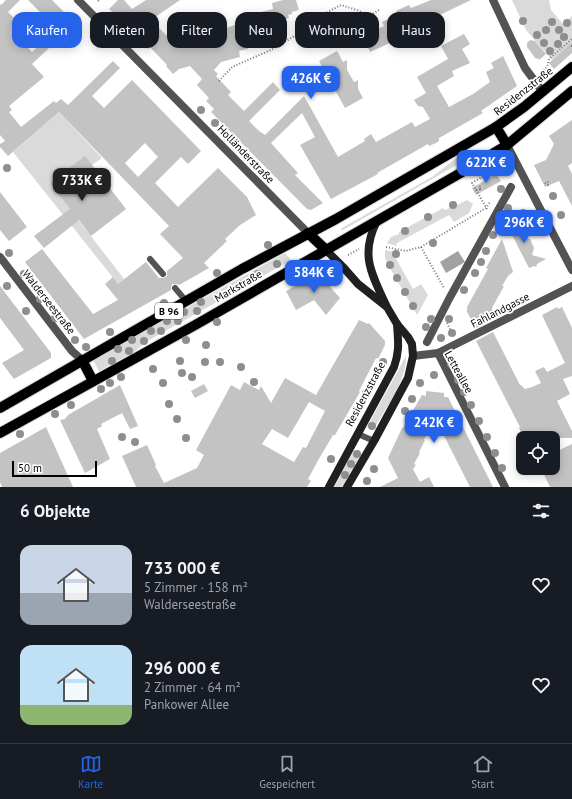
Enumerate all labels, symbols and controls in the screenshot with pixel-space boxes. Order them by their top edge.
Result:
chip: Kaufen [12,12,82,48]
chip: Mieten [90,12,159,48]
chip: Filter [167,12,227,48]
chip: Neu [235,12,287,48]
chip: Wohnung [295,12,379,48]
chip: Haus [387,12,445,48]
street label: Residenzstraße [491,63,556,118]
pin: 426K € [278,66,344,100]
text: 426K € [291,70,331,87]
street label: Holländerstraße [215,122,278,187]
pin: 622K € [453,150,519,184]
text: 622K € [466,154,506,171]
pin: 733K € [49,168,115,202]
text: 733K € [62,172,102,189]
pin: 296K € [491,210,557,244]
text: 296K € [504,214,544,231]
pin: 584K € [281,260,347,294]
text: 584K € [294,264,334,281]
street label: Walderseestraße [19,267,79,337]
street label: Markstraße [212,267,265,305]
street label: Fahlandgasse [468,289,532,331]
road number: B 96 [155,303,183,319]
street label: Letteallee [442,348,477,396]
street label: Residenzstraße [342,359,388,429]
pin: 242K € [401,410,467,444]
text: 242K € [414,414,454,431]
map controls [516,431,560,475]
button: locate [516,431,560,475]
scale bar [12,459,97,478]
text: 50 m [18,461,42,475]
text: 6 Objekte [20,500,90,522]
icon: filters [530,500,552,522]
text: 733 000 € [144,557,220,579]
icon: home [52,561,100,609]
icon: heart [530,574,552,596]
text: 5 Zimmer · 158 m² [144,579,248,596]
text: Walderseestraße [144,596,236,613]
text: 296 000 € [144,657,220,679]
icon: home [52,661,100,709]
icon: heart [530,674,552,696]
text: 2 Zimmer · 64 m² [144,679,241,696]
text: Pankower Allee [144,696,229,713]
tab: Karte [78,753,103,791]
tab: Gespeichert [259,753,315,791]
tab: Start [471,753,494,791]

